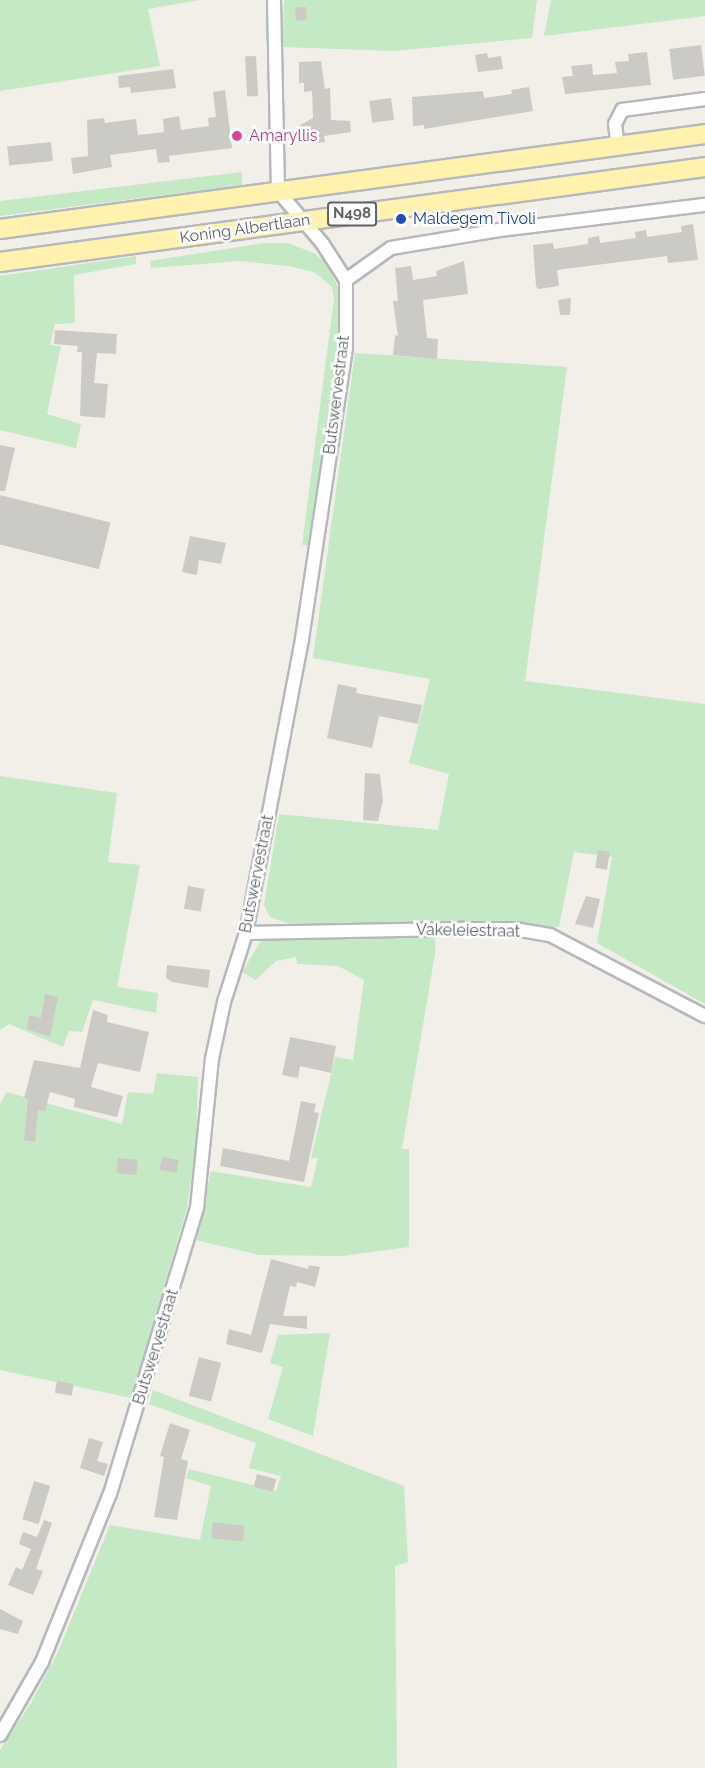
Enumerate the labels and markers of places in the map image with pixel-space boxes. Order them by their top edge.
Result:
place label: Amaryllis [249,126,317,146]
marker: Amaryllis [230,129,244,143]
place label: Maldegem Tivoli [413,209,536,229]
marker: Maldegem Tivoli [394,212,408,226]

